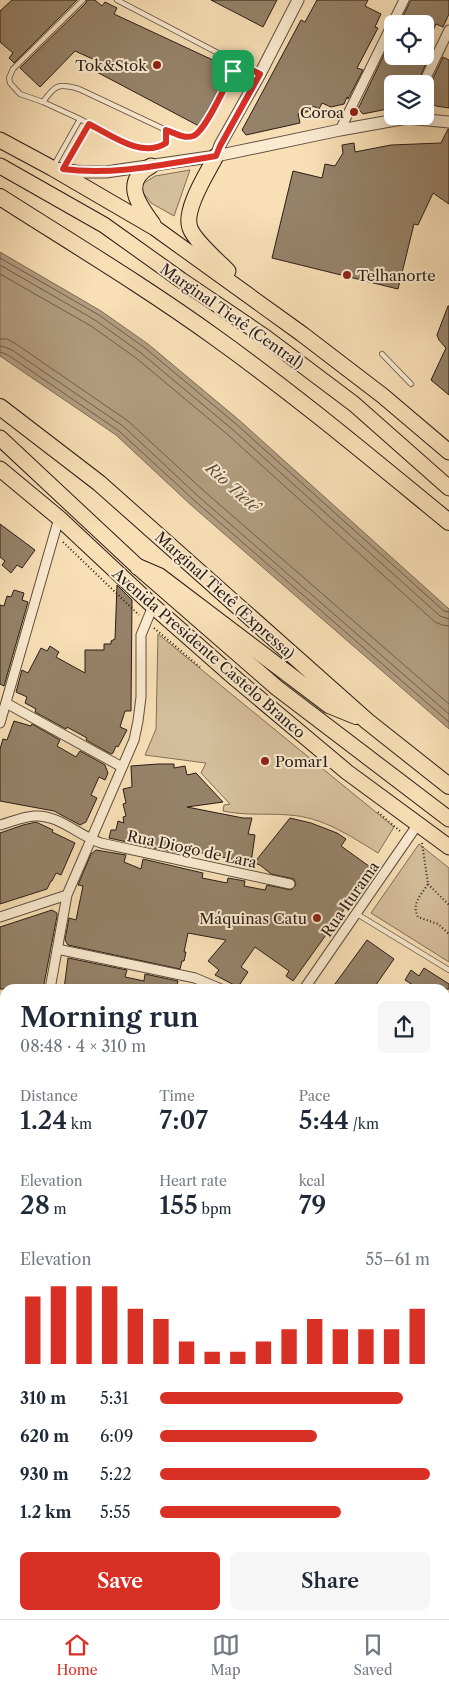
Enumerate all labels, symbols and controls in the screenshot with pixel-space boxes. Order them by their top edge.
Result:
map controls [384,15,434,125]
button: locate [384,15,434,65]
pin [212,50,254,92]
place label: Tok&Stok [75,56,148,75]
icon: arrive [219,57,247,85]
marker: Tok&Stok [151,59,163,71]
button: layers [384,75,434,125]
place label: Coroa [300,103,344,122]
marker: Coroa [348,106,360,118]
street label: Marginal Tietê (Central) [157,259,307,373]
place label: Telhanorte [357,266,436,285]
marker: Telhanorte [341,269,353,281]
water label: Rio Tietê [201,456,266,518]
street label: Marginal Tietê (Expressa) [151,527,299,663]
street label: Avenida Presidente Castelo Branco [108,563,309,742]
place label: Pomar1 [275,752,329,771]
marker: Pomar1 [259,755,271,767]
street label: Rua Diogo de Lara [125,826,259,872]
street label: Rua Iturama [317,857,383,940]
place label: Máquinas Catu [199,909,307,928]
marker: Máquinas Catu [311,912,323,924]
text: Morning run [20,1000,199,1034]
button: share [378,1001,430,1053]
text: 08:48 · 4 × 310 m [20,1036,146,1056]
text: Distance [20,1087,78,1105]
text: Time [159,1087,195,1105]
text: Pace [299,1087,330,1105]
text: 1.24 [20,1105,67,1136]
text: 7:07 [159,1105,208,1136]
text: 5:44 [299,1105,349,1136]
text: km [67,1115,92,1133]
text: /km [349,1115,379,1133]
text: Elevation [20,1172,83,1190]
text: Heart rate [159,1172,227,1190]
text: kcal [299,1172,325,1190]
text: 28 [20,1190,50,1221]
text: 155 [159,1190,198,1221]
text: 79 [299,1190,326,1221]
text: m [50,1200,67,1218]
text: bpm [198,1200,232,1218]
text: Elevation [20,1249,91,1269]
text: 55–61 m [365,1249,430,1269]
text: 310 m [20,1388,66,1408]
text: 5:31 [100,1388,129,1408]
text: 620 m [20,1426,69,1446]
text: 6:09 [100,1426,133,1446]
text: 930 m [20,1464,69,1484]
text: 5:22 [100,1464,132,1484]
text: 1.2 km [20,1502,72,1522]
text: 5:55 [100,1502,131,1522]
button: Save [20,1552,220,1610]
button: Share [230,1552,430,1610]
tab: Home [56,1631,98,1679]
tab: Map [211,1631,241,1679]
tab: Saved [354,1631,392,1679]

